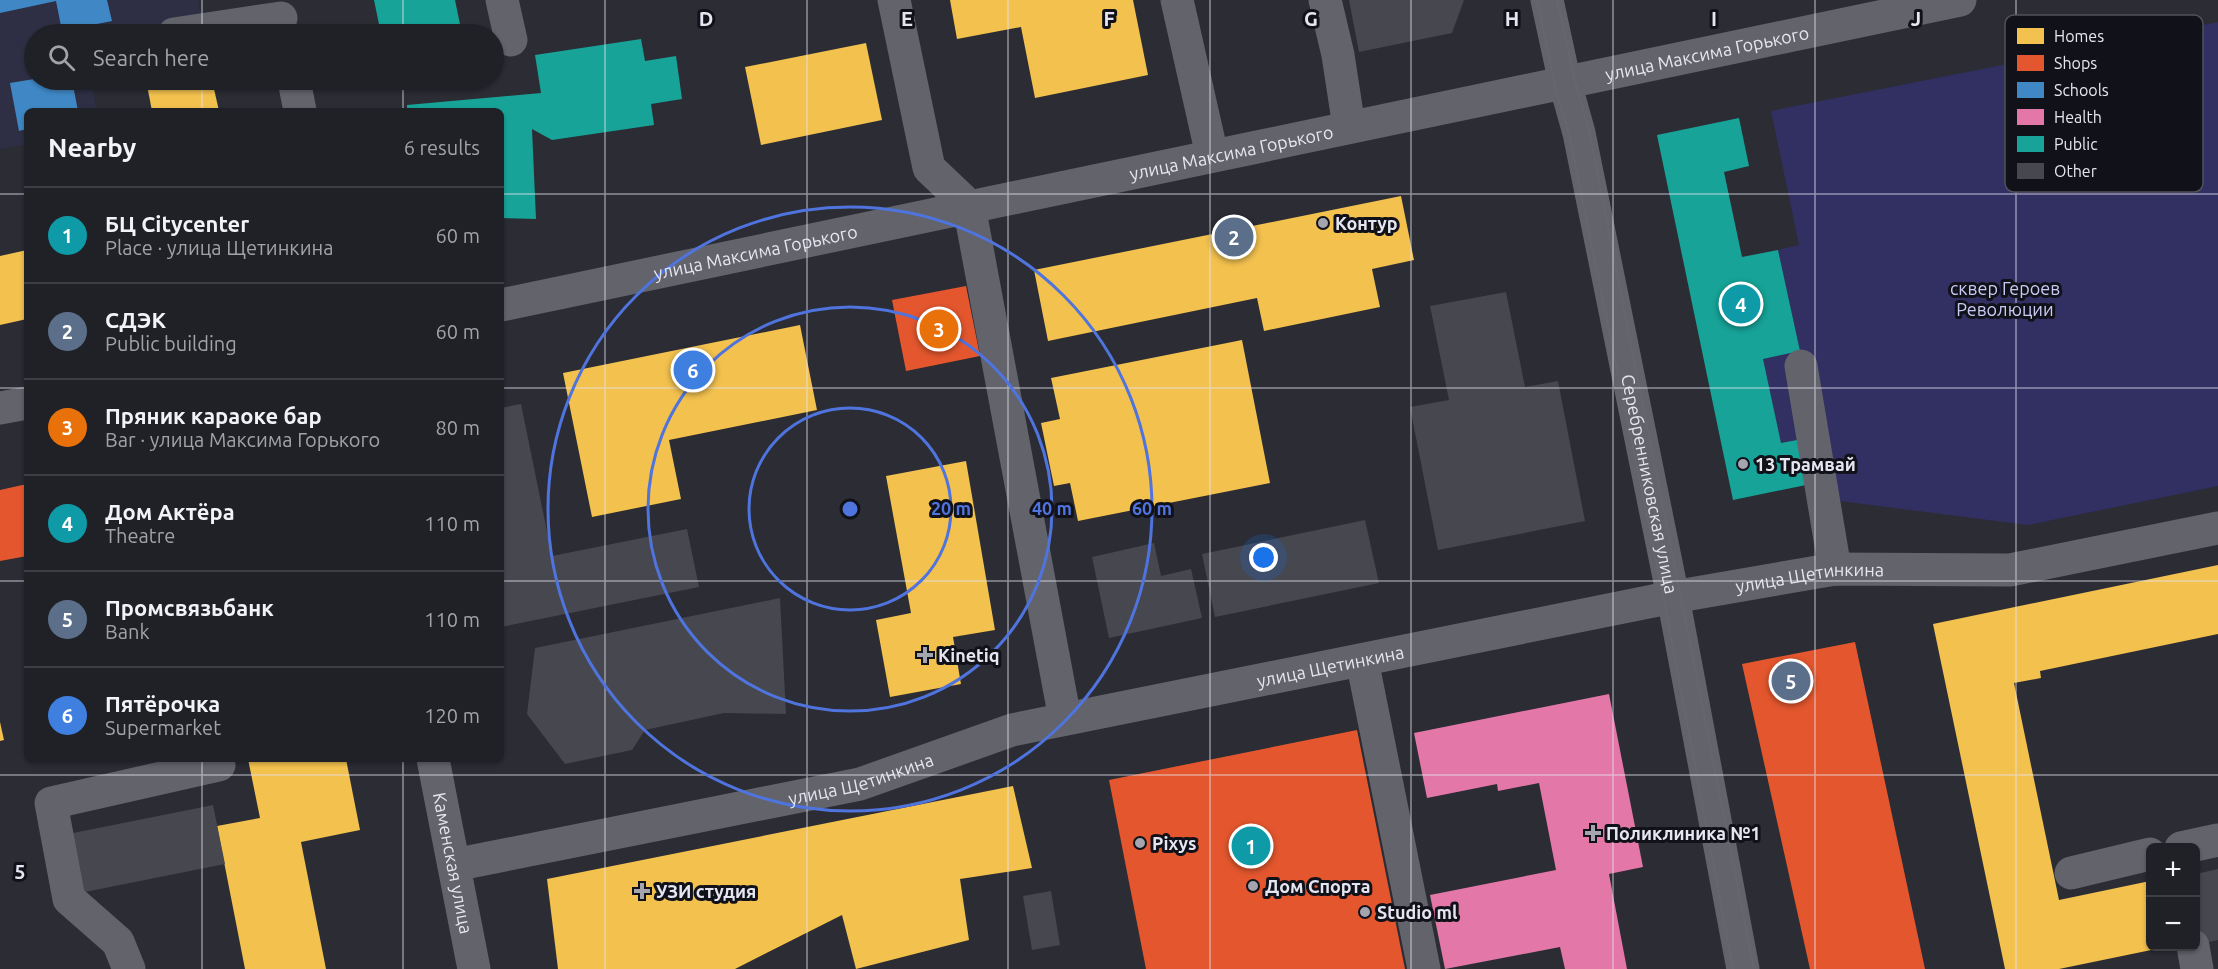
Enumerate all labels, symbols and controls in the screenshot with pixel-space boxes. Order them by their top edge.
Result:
text: D [699,7,713,30]
text: E [901,7,913,30]
text: F [1103,7,1115,30]
text: G [1304,7,1318,30]
text: H [1505,7,1519,30]
text: I [1711,7,1717,30]
text: J [1911,7,1921,30]
legend [2005,15,2203,192]
street label: улица Максима Горького [1603,22,1811,84]
search box [24,24,504,90]
text: Homes [2054,27,2104,45]
icon: search [45,41,78,74]
text: Search here [93,45,209,70]
text: Shops [2054,54,2097,72]
text: Schools [2054,81,2109,99]
text: Health [2054,108,2102,126]
street label: улица Максима Горького [1128,121,1335,183]
text: Nearby [48,133,136,162]
text: Public [2054,135,2098,153]
text: 6 results [404,136,480,159]
text: Other [2054,162,2097,180]
text: БЦ Citycenter [105,211,249,236]
place label: Контур [1335,213,1398,233]
pin: 2 [1214,214,1254,260]
marker: Контур [1316,216,1330,230]
street label: улица Максима Горького [652,221,859,283]
text: 1 [62,224,73,247]
text: 60 m [436,224,480,247]
text: Place · улица Щетинкина [105,236,333,259]
park label: сквер Героев Революции [1950,278,2060,319]
pin: 4 [1722,282,1760,326]
pin: 3 [920,306,958,352]
text: СДЭК [105,307,166,332]
text: 2 [62,320,73,343]
text: 60 m [436,320,480,343]
text: Public building [105,332,237,355]
pin: 6 [674,348,712,392]
street label: Серебренниковская улица [1618,372,1682,596]
text: Пряник караоке бар [105,403,322,428]
text: 3 [62,416,73,439]
text: 80 m [436,416,480,439]
text: Bar · улица Максима Горького [105,428,380,451]
place label: 13 Трамвай [1755,454,1856,474]
marker: 13 Трамвай [1736,457,1750,471]
text: 20 m [931,498,971,518]
text: 40 m [1032,498,1072,518]
text: 60 m [1132,498,1172,518]
text: Дом Актёра [105,499,235,524]
centre of rings [840,499,860,519]
text: 4 [62,512,73,535]
text: 110 m [424,512,480,535]
text: Theatre [105,524,175,547]
your location [1249,543,1278,572]
street label: улица Щетинкина [1734,559,1884,596]
text: Промсвязьбанк [105,595,274,620]
text: 5 [62,608,73,631]
text: 110 m [424,608,480,631]
text: Bank [105,620,150,643]
street label: улица Щетинкина [1255,641,1406,691]
place label: Kinetiq [938,645,1000,665]
marker: Kinetiq [916,646,934,664]
pin: 5 [1772,658,1810,704]
text: Пятёрочка [105,691,220,716]
text: 6 [62,704,73,727]
text: 120 m [424,704,480,727]
text: Supermarket [105,716,221,739]
street label: улица Щетинкина [786,749,936,808]
street label: Каменская улица [430,791,477,936]
place label: Поликлиника №1 [1606,823,1761,843]
pin: 1 [1232,824,1270,868]
marker: Поликлиника №1 [1584,824,1602,842]
place label: Pixys [1152,833,1197,853]
marker: Pixys [1133,836,1147,850]
map controls [2146,843,2200,951]
button: + [2146,843,2200,897]
text: 5 [14,860,26,883]
place label: Дом Спорта [1265,876,1370,896]
marker: Дом Спорта [1246,879,1260,893]
place label: УЗИ студия [656,881,756,901]
marker: УЗИ студия [633,882,651,900]
button: − [2146,897,2200,951]
place label: Studio ml [1377,902,1458,922]
marker: Studio ml [1358,905,1372,919]

